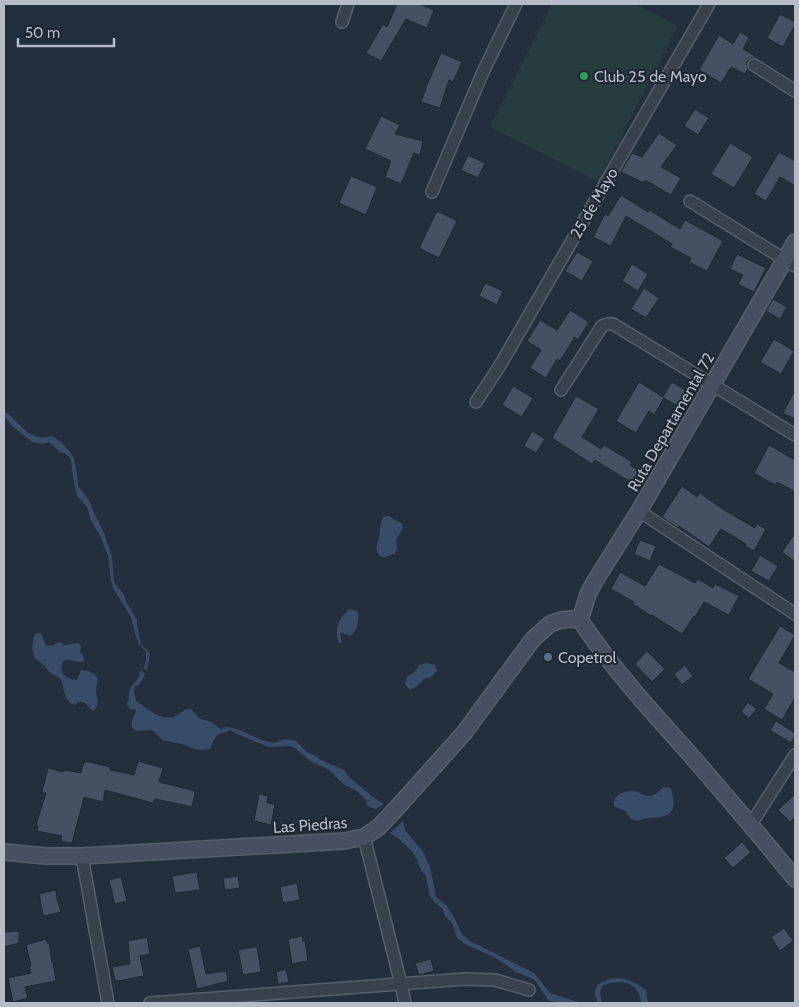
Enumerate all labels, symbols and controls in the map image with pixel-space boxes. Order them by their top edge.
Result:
scale bar [18,15,114,47]
text: 50 m [25,24,60,42]
place label: Club 25 de Mayo [594,67,707,86]
marker: Club 25 de Mayo [578,70,590,82]
street label: 25 de Mayo [566,164,622,242]
street label: Ruta Departamental 72 [624,349,718,495]
place label: Copetrol [558,648,617,667]
marker: Copetrol [542,651,554,663]
street label: Las Piedras [272,813,348,837]

